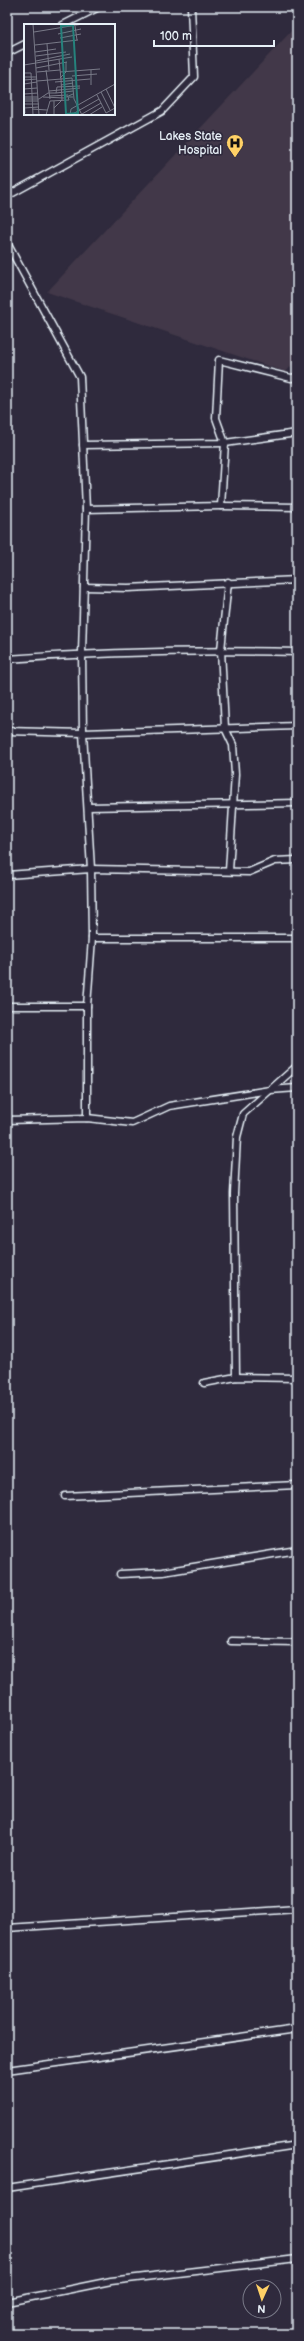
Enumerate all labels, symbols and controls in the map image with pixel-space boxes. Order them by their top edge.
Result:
scale bar [154,22,274,48]
inset map [24,24,115,115]
text: 100 m [160,29,192,44]
place label: Lakes State Hospital [159,129,222,158]
hospital icon: Lakes State Hospital [225,133,245,158]
north arrow [242,2279,282,2319]
text: N [257,2302,266,2315]

